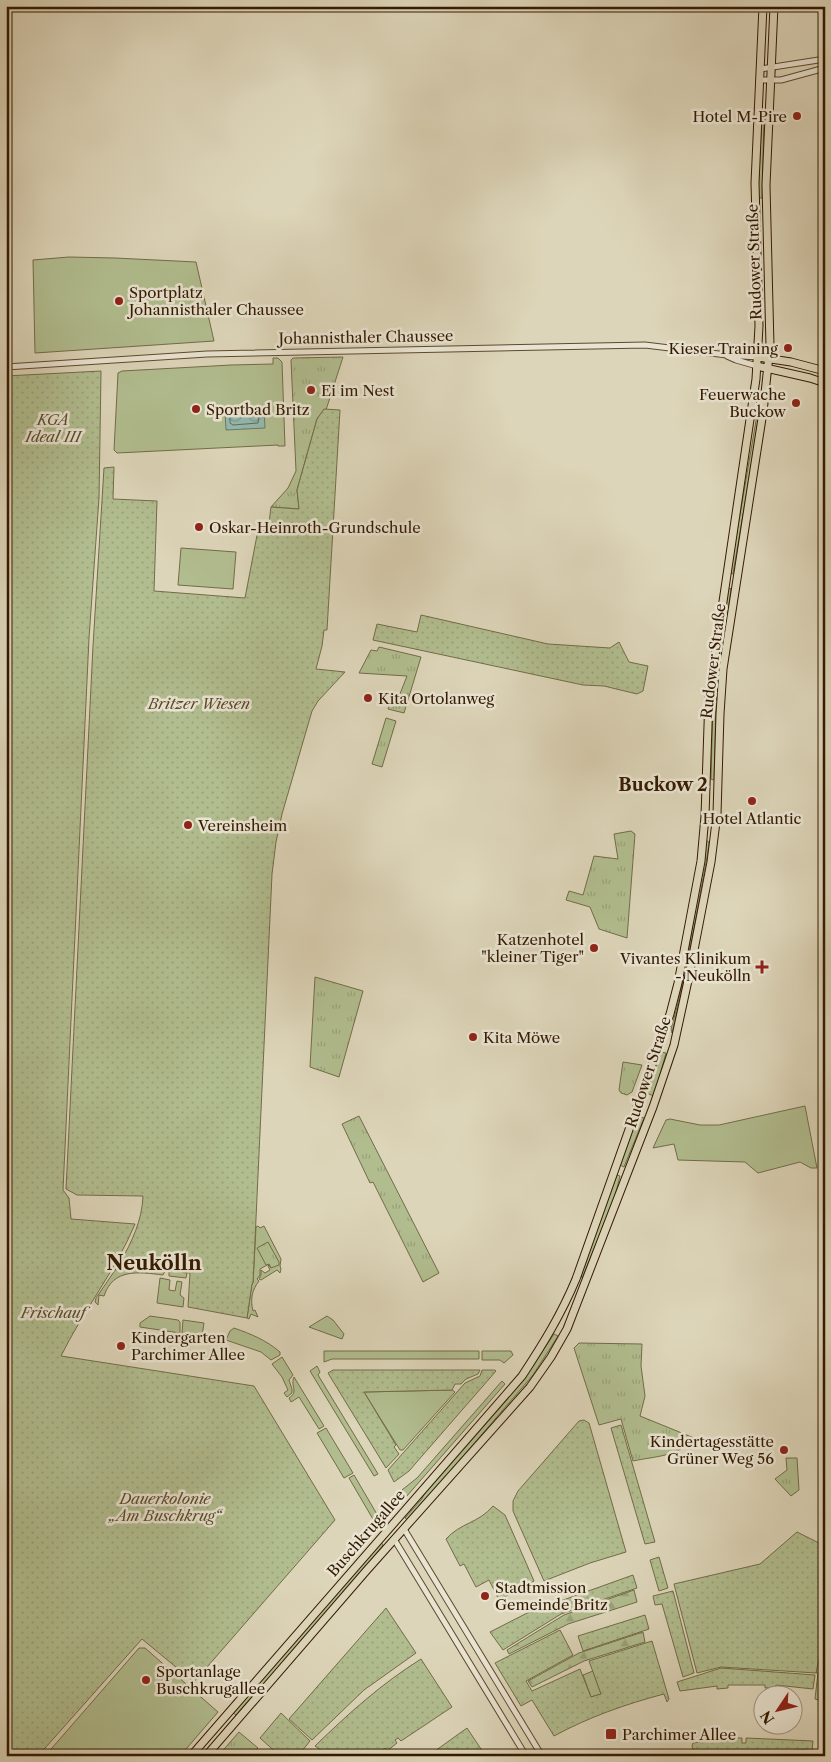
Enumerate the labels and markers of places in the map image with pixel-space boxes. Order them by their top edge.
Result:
place label: Hotel M-Pire [692,107,787,126]
marker: Hotel M-Pire [791,110,803,122]
place label: Sportplatz Johannisthaler Chaussee [127,283,304,319]
marker: Sportplatz Johannisthaler Chaussee [113,295,125,307]
place label: Kieser Training [668,339,778,358]
marker: Kieser Training [782,342,794,354]
place label: Ei im Nest [321,381,395,400]
marker: Ei im Nest [305,384,317,396]
place label: Feuerwache Buckow [699,385,787,421]
marker: Feuerwache Buckow [790,397,802,409]
place label: Sportbad Britz [206,400,310,419]
marker: Sportbad Britz [190,403,202,415]
place label: Oskar-Heinroth-Grundschule [209,518,421,537]
marker: Oskar-Heinroth-Grundschule [193,521,205,533]
place label: Kita Ortolanweg [378,689,494,708]
marker: Kita Ortolanweg [362,692,374,704]
marker: Hotel Atlantic [746,795,758,807]
place label: Hotel Atlantic [703,809,802,828]
place label: Vereinsheim [197,816,287,835]
marker: Vereinsheim [182,819,194,831]
place label: Katzenhotel "kleiner Tiger" [481,930,585,966]
marker: Katzenhotel "kleiner Tiger" [588,942,600,954]
place label: Vivantes Klinikum - Neukölln [619,949,752,985]
marker: Vivantes Klinikum - Neukölln [755,960,769,974]
place label: Kita Möwe [483,1028,560,1047]
marker: Kita Möwe [467,1031,479,1043]
place label: Kindergarten Parchimer Allee [131,1328,245,1364]
marker: Kindergarten Parchimer Allee [115,1340,127,1352]
place label: Kindertagesstätte Grüner Weg 56 [650,1432,774,1468]
marker: Kindertagesstätte Grüner Weg 56 [778,1444,790,1456]
place label: Stadtmission Gemeinde Britz [495,1578,608,1614]
marker: Stadtmission Gemeinde Britz [479,1590,491,1602]
place label: Sportanlage Buschkrugallee [156,1662,265,1698]
marker: Sportanlage Buschkrugallee [140,1674,152,1686]
place label: Parchimer Allee [622,1725,736,1744]
marker: Parchimer Allee [604,1727,618,1741]

